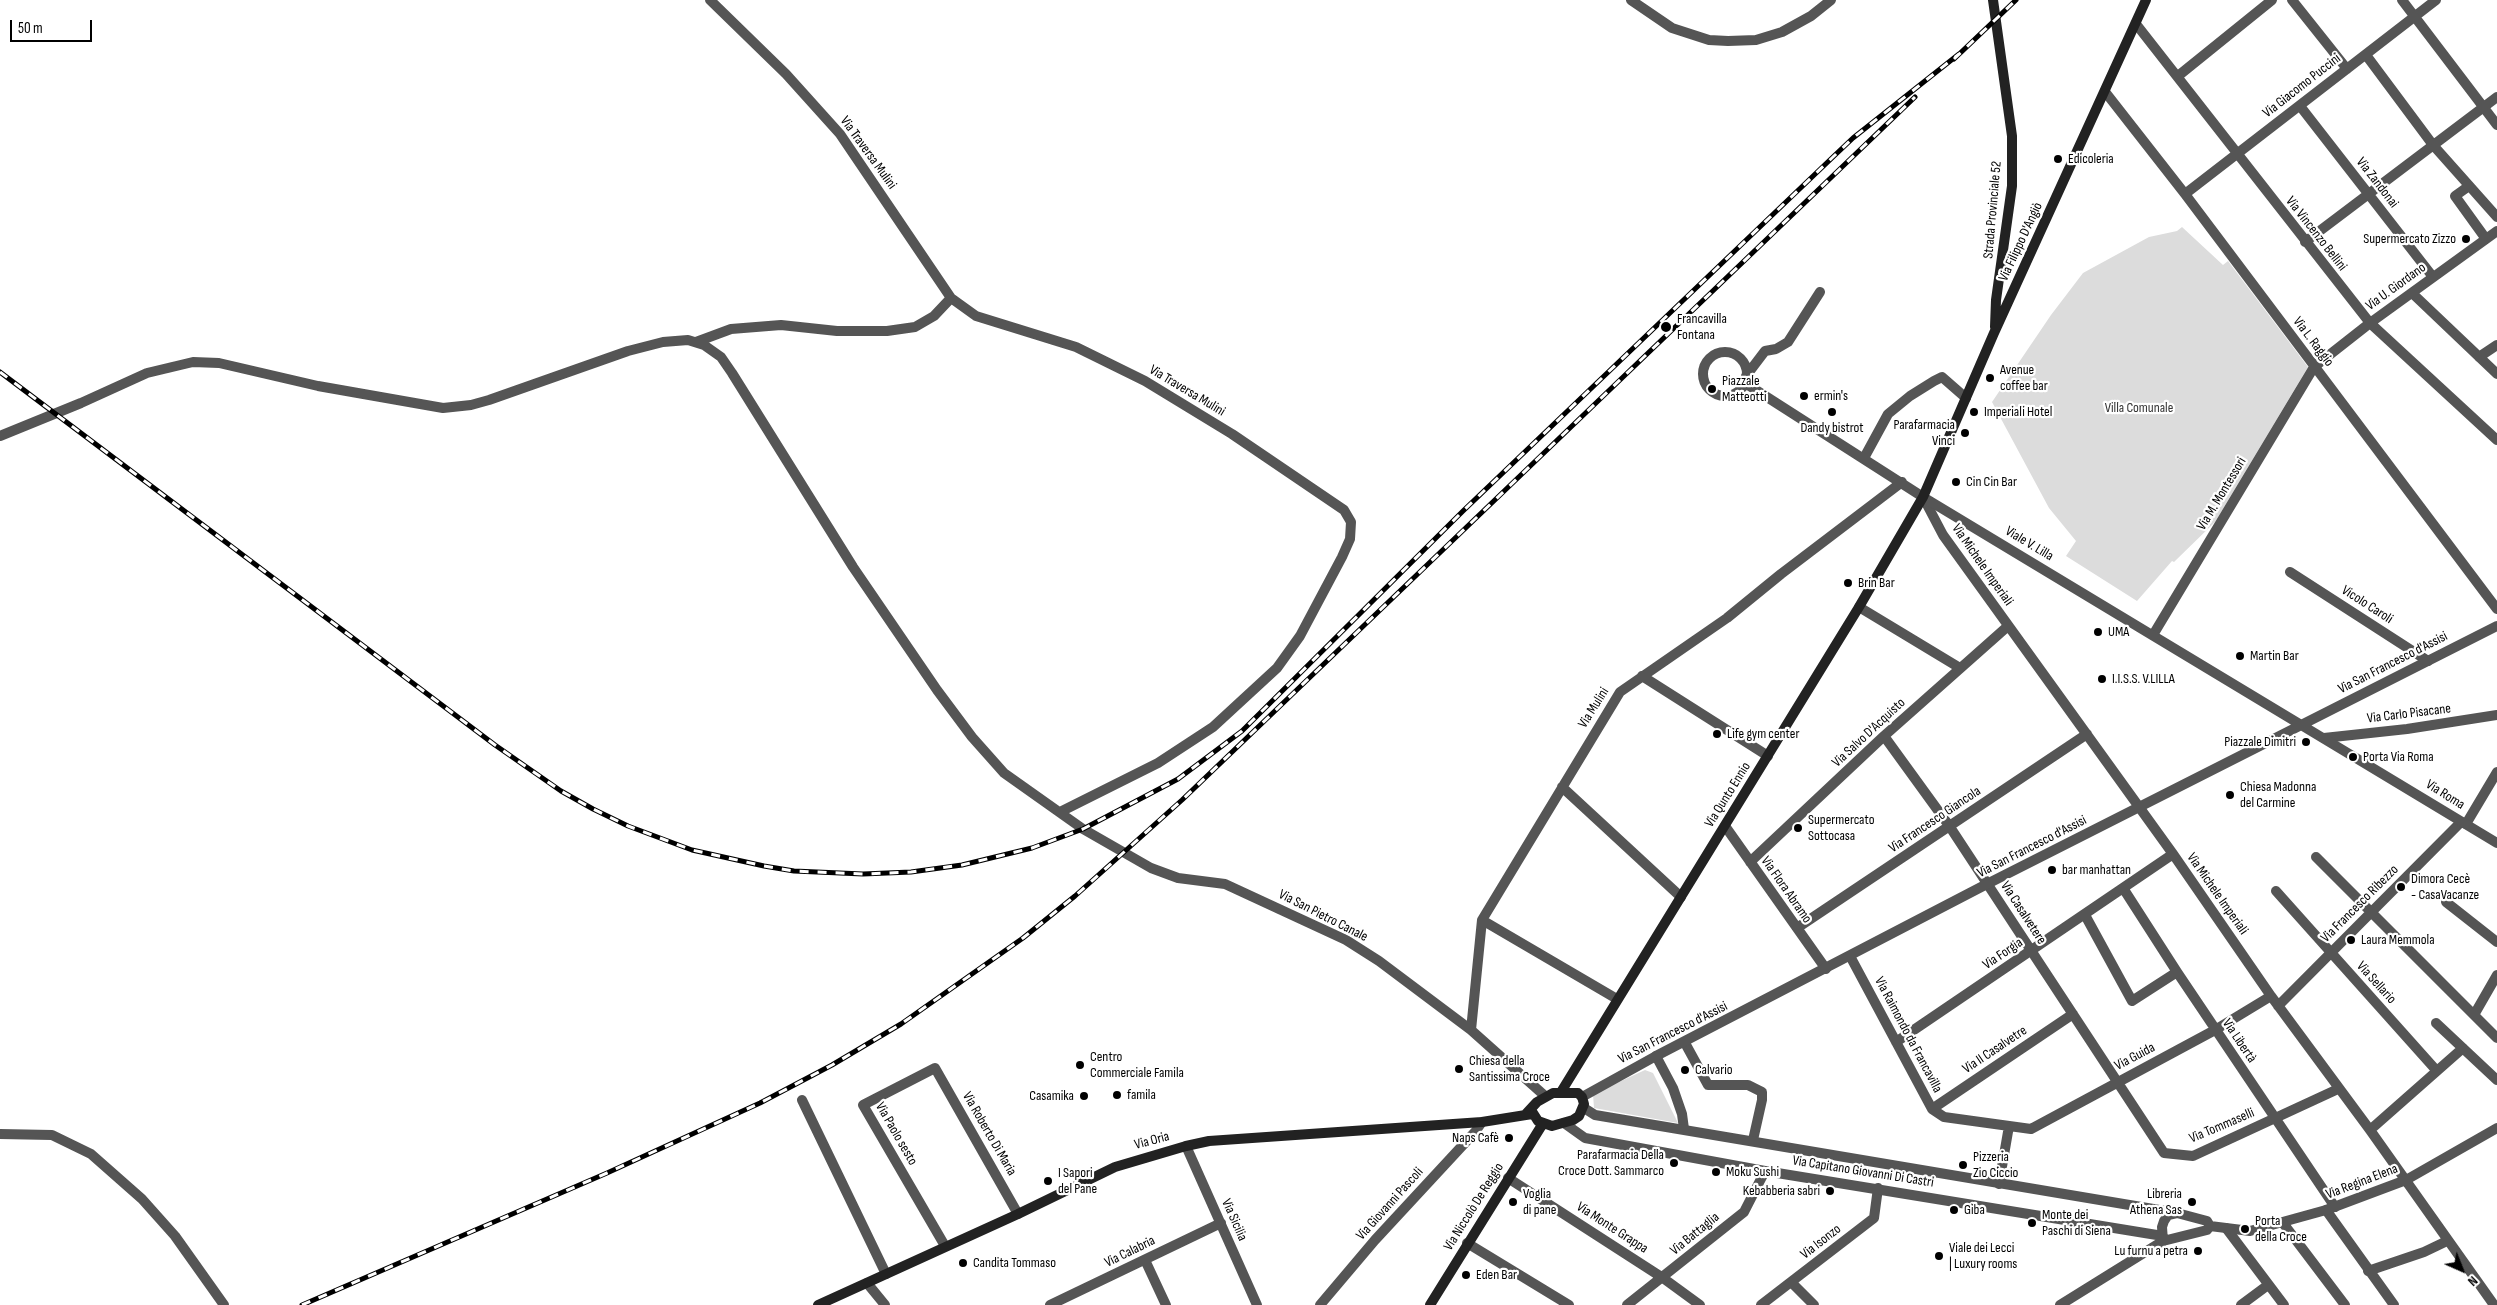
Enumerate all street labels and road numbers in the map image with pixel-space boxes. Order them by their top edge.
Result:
street label: Via Giacomo Puccini [2260,50,2344,122]
street label: Via Traversa Mulini [836,113,900,193]
street label: Via Zandonai [2352,155,2402,211]
street label: Strada Provinciale 52 [1980,161,2006,259]
street label: Via Vincenzo Bellini [2282,193,2350,275]
street label: Via Filippo D'Angiò [1995,200,2047,284]
street label: Via U. Giordano [2363,260,2429,314]
street label: Via L. Raggio [2289,314,2337,370]
street label: Via Traversa Mulini [1146,362,1228,420]
street label: Via M. Montessori [2194,455,2250,533]
street label: Via Michele Imperiali [1948,521,2016,609]
street label: Viale V. Lilla [2002,523,2056,565]
street label: Vicolo Caroli [2338,582,2396,628]
street label: Via San Francesco d'Assisi [2335,628,2451,698]
street label: Via Mulini [1575,685,1613,731]
street label: Via Salvo D'Acquisto [1829,695,1909,771]
street label: Via Carlo Pisacane [2366,701,2452,727]
street label: Via Qunto Ennio [1701,759,1755,831]
street label: Via Roma [2422,776,2468,814]
street label: Via Francesco Giancola [1886,783,1984,857]
street label: Via San Francesco d'Assisi [1974,812,2090,882]
street label: Via Michele Imperiali [2183,850,2251,938]
street label: Via Flora Abramo [1757,853,1815,927]
street label: Via Francesco Ribezzo [2318,862,2402,946]
street label: Via Casalvetere [1996,878,2050,948]
street label: Via San Pietro Canale [1276,886,1370,946]
street label: Via Forgia [1980,935,2026,973]
street label: Via Sellario [2353,958,2399,1008]
street label: Via Raimondo da Francavilla [1870,974,1946,1096]
street label: Via San Francesco d'Assisi [1615,998,1731,1068]
street label: Via Libertà [2218,1016,2260,1066]
street label: Via II Casalvetre [1960,1022,2030,1078]
street label: Via Guida [2112,1039,2158,1075]
street label: Via Roberto Di Maria [958,1089,1020,1179]
street label: Via Paolo sesto [871,1100,921,1168]
street label: Via Tommaselli [2187,1105,2257,1147]
street label: Via Oria [1133,1128,1171,1154]
street label: Via Capitano Giovanni Di Castri [1791,1153,1935,1191]
street label: Via Niccolò De Reggio [1440,1160,1508,1254]
street label: Via Regina Elena [2324,1161,2400,1203]
street label: Via Giovanni Pascoli [1353,1164,1427,1244]
street label: Via Sicilia [1217,1196,1251,1244]
street label: Via Monte Grappa [1573,1199,1651,1257]
street label: Via Battaglia [1667,1209,1723,1259]
street label: Via Isonzo [1797,1221,1845,1263]
street label: Via Calabria [1102,1233,1158,1271]

